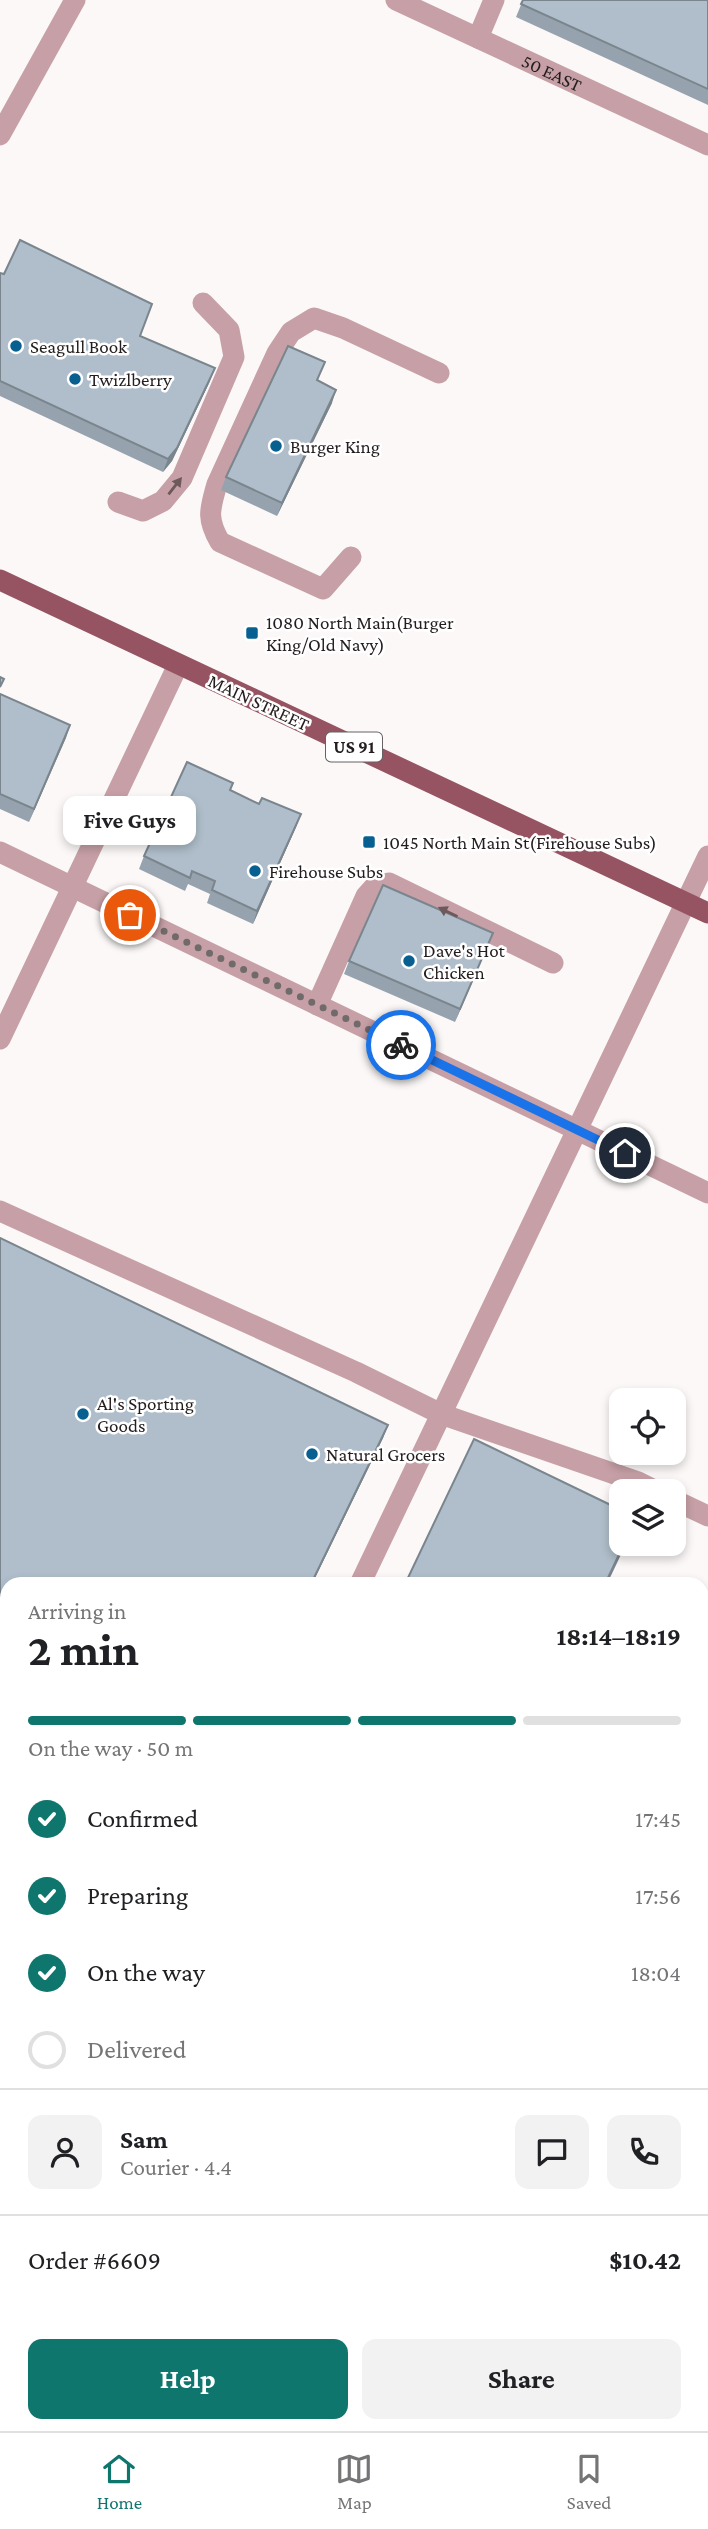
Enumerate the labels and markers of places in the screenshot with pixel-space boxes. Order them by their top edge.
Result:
place label: Seagull Book [30,336,128,357]
marker: Seagull Book [8,338,24,354]
place label: Twizlberry [89,369,172,390]
marker: Twizlberry [67,371,83,387]
place label: Burger King [290,436,380,457]
marker: Burger King [268,438,284,454]
place label: 1080 North Main(Burger King/Old Navy) [266,612,454,656]
marker: 1080 North Main(Burger King/Old Navy) [244,625,260,641]
callout: Five Guys [64,796,196,845]
place label: 1045 North Main St(Firehouse Subs) [383,832,657,854]
marker: 1045 North Main St(Firehouse Subs) [361,834,377,850]
place label: Firehouse Subs [269,861,383,882]
marker: Firehouse Subs [247,863,263,879]
pin [100,885,160,945]
place label: Dave's Hot Chicken [423,940,506,983]
marker: Dave's Hot Chicken [401,953,417,969]
pin [595,1123,655,1183]
place label: Al's Sporting Goods [97,1393,194,1436]
marker: Al's Sporting Goods [75,1406,91,1422]
place label: Natural Grocers [326,1444,445,1465]
marker: Natural Grocers [304,1446,320,1462]

